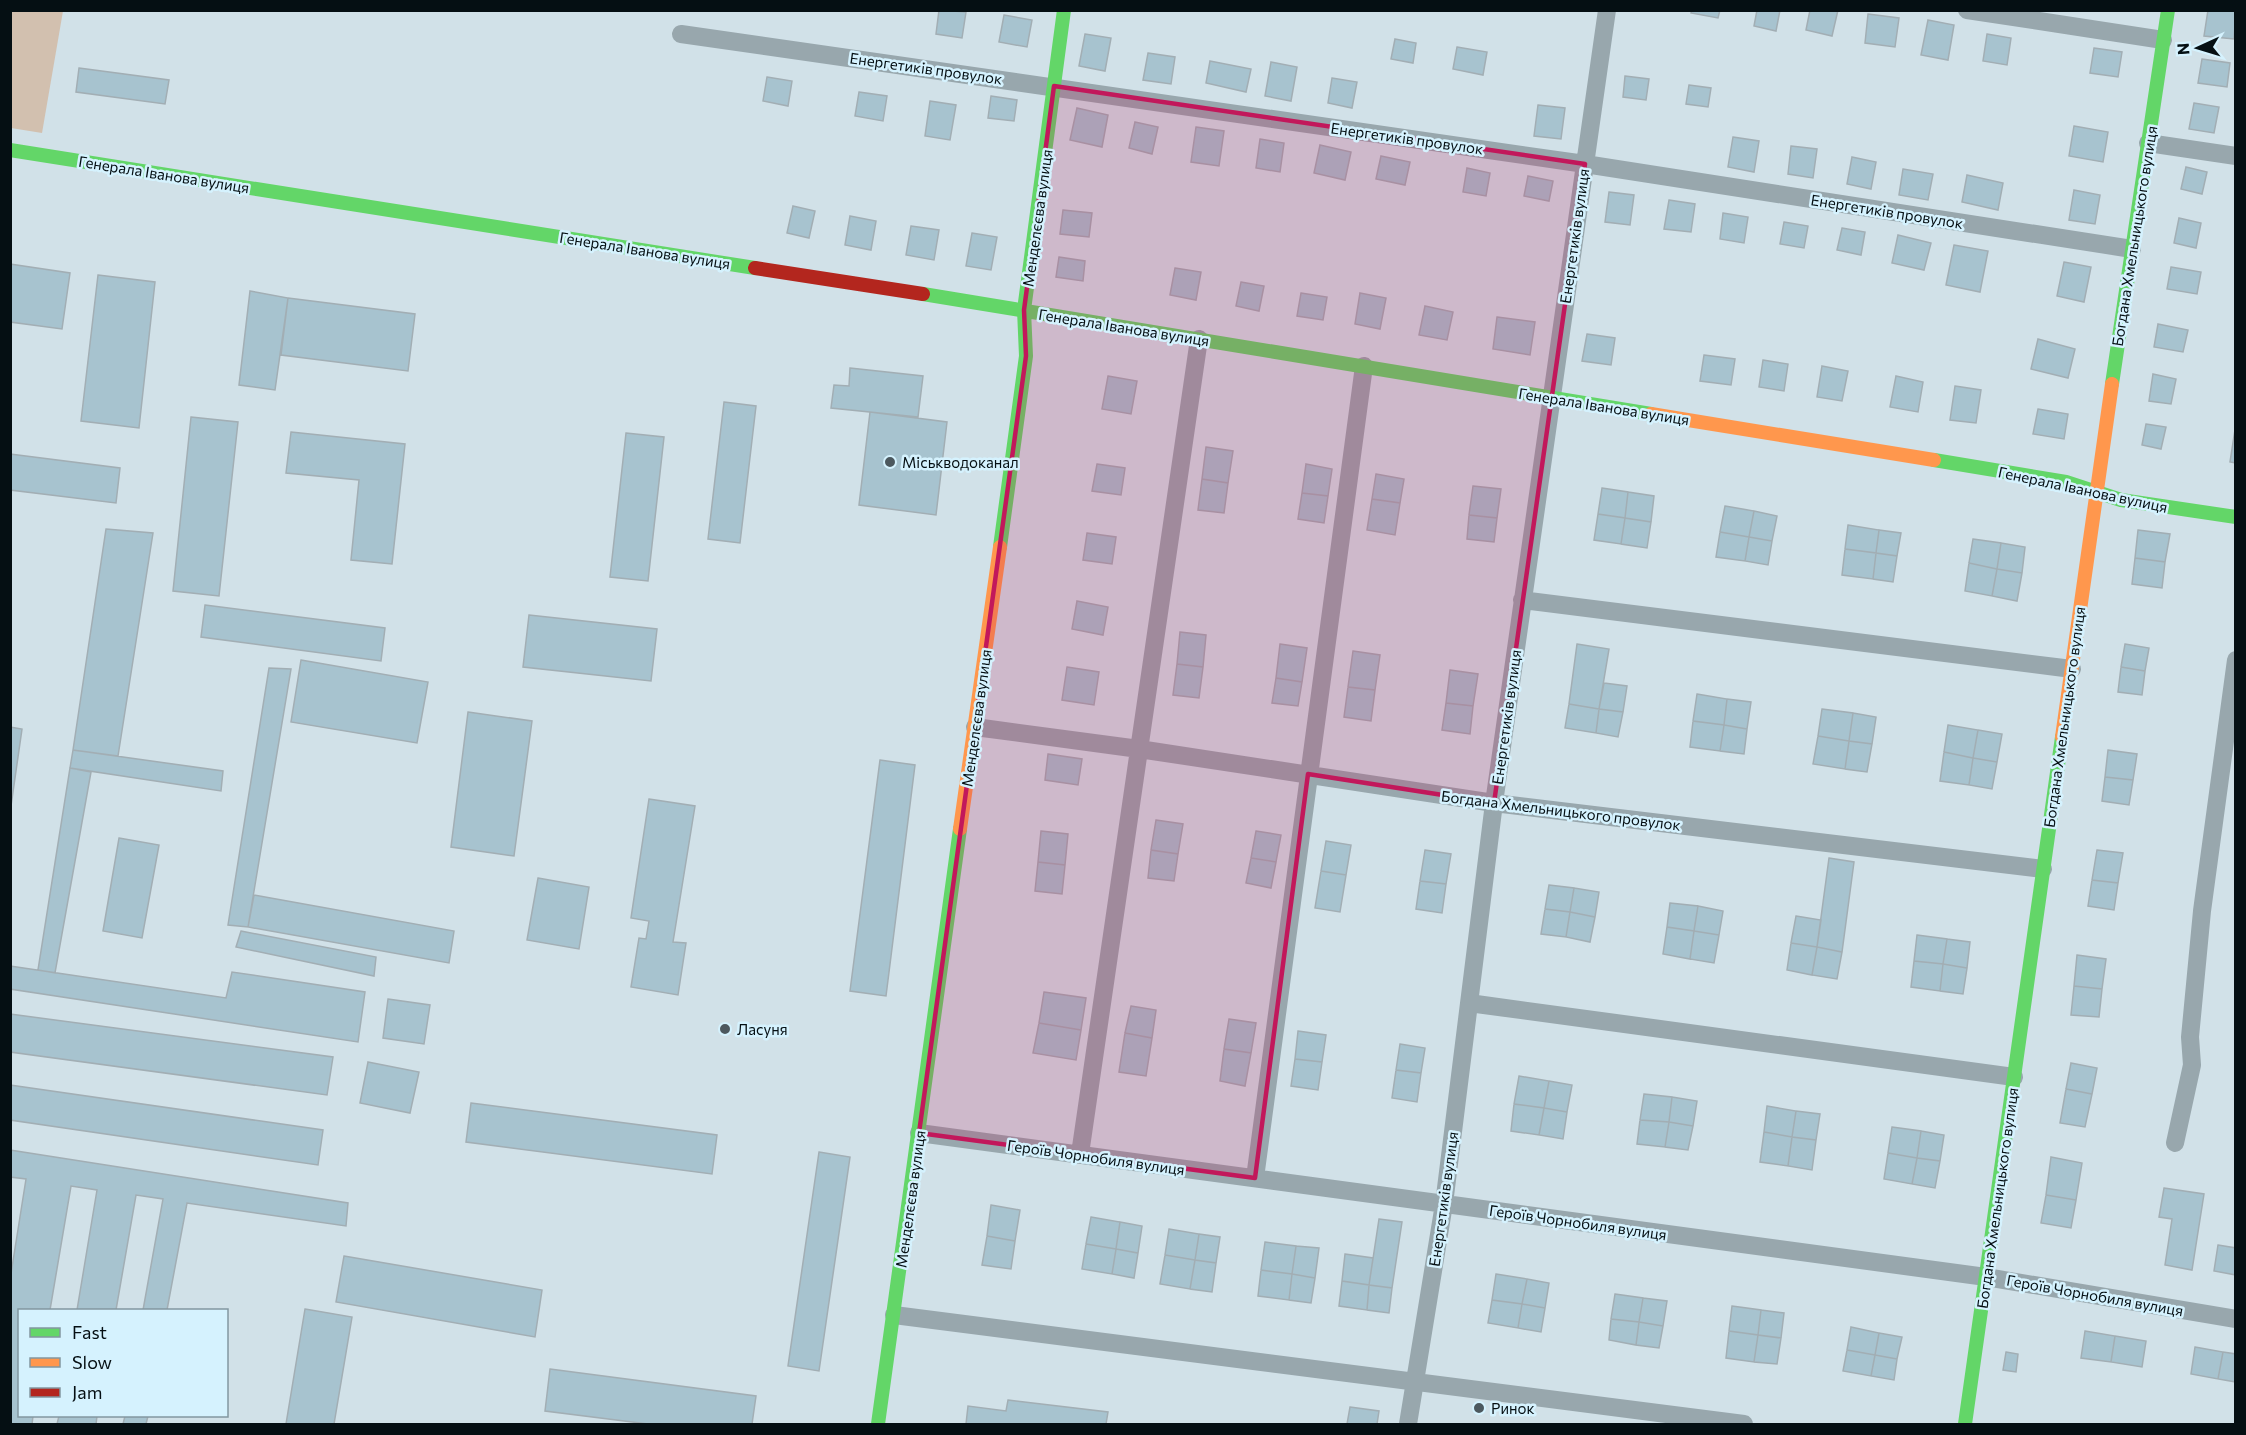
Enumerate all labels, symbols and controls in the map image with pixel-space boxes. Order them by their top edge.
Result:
north arrow [2168,18,2228,78]
text: N [2173,42,2192,56]
street label: Енергетиків провулок [849,48,1003,88]
street label: Енергетиків провулок [1330,118,1484,158]
street label: Богдана Хмельницького вулиця [2108,124,2160,348]
street label: Менделєєва вулиця [1018,148,1056,288]
street label: Генерала Іванова вулиця [77,152,251,196]
street label: Енергетиків вулиця [1556,167,1592,305]
street label: Енергетиків провулок [1810,190,1964,232]
street label: Генерала Іванова вулиця [558,228,732,272]
street label: Генерала Іванова вулиця [1037,305,1211,349]
street label: Генерала Іванова вулиця [1517,384,1691,428]
place label: Міськводоканал [902,453,1019,471]
marker: Міськводоканал [883,455,897,469]
street label: Генерала Іванова вулиця [1997,462,2169,516]
street label: Богдана Хмельницького вулиця [2040,605,2088,829]
street label: Менделєєва вулиця [957,648,995,788]
street label: Енергетиків вулиця [1488,648,1524,786]
street label: Богдана Хмельницького провулок [1440,786,1682,834]
place label: Ласуня [737,1020,788,1038]
marker: Ласуня [718,1022,732,1036]
street label: Богдана Хмельницького вулиця [1973,1086,2021,1310]
street label: Менделєєва вулиця [891,1129,929,1269]
street label: Енергетиків вулиця [1425,1130,1461,1268]
street label: Героїв Чорнобиля вулиця [1006,1136,1186,1178]
street label: Героїв Чорнобиля вулиця [1488,1201,1668,1243]
street label: Героїв Чорнобиля вулиця [2005,1271,2185,1319]
legend [18,1309,228,1417]
text: Fast [72,1321,107,1343]
text: Slow [72,1351,112,1373]
text: Jam [72,1381,102,1403]
place label: Ринок [1491,1399,1535,1417]
marker: Ринок [1472,1401,1486,1415]

